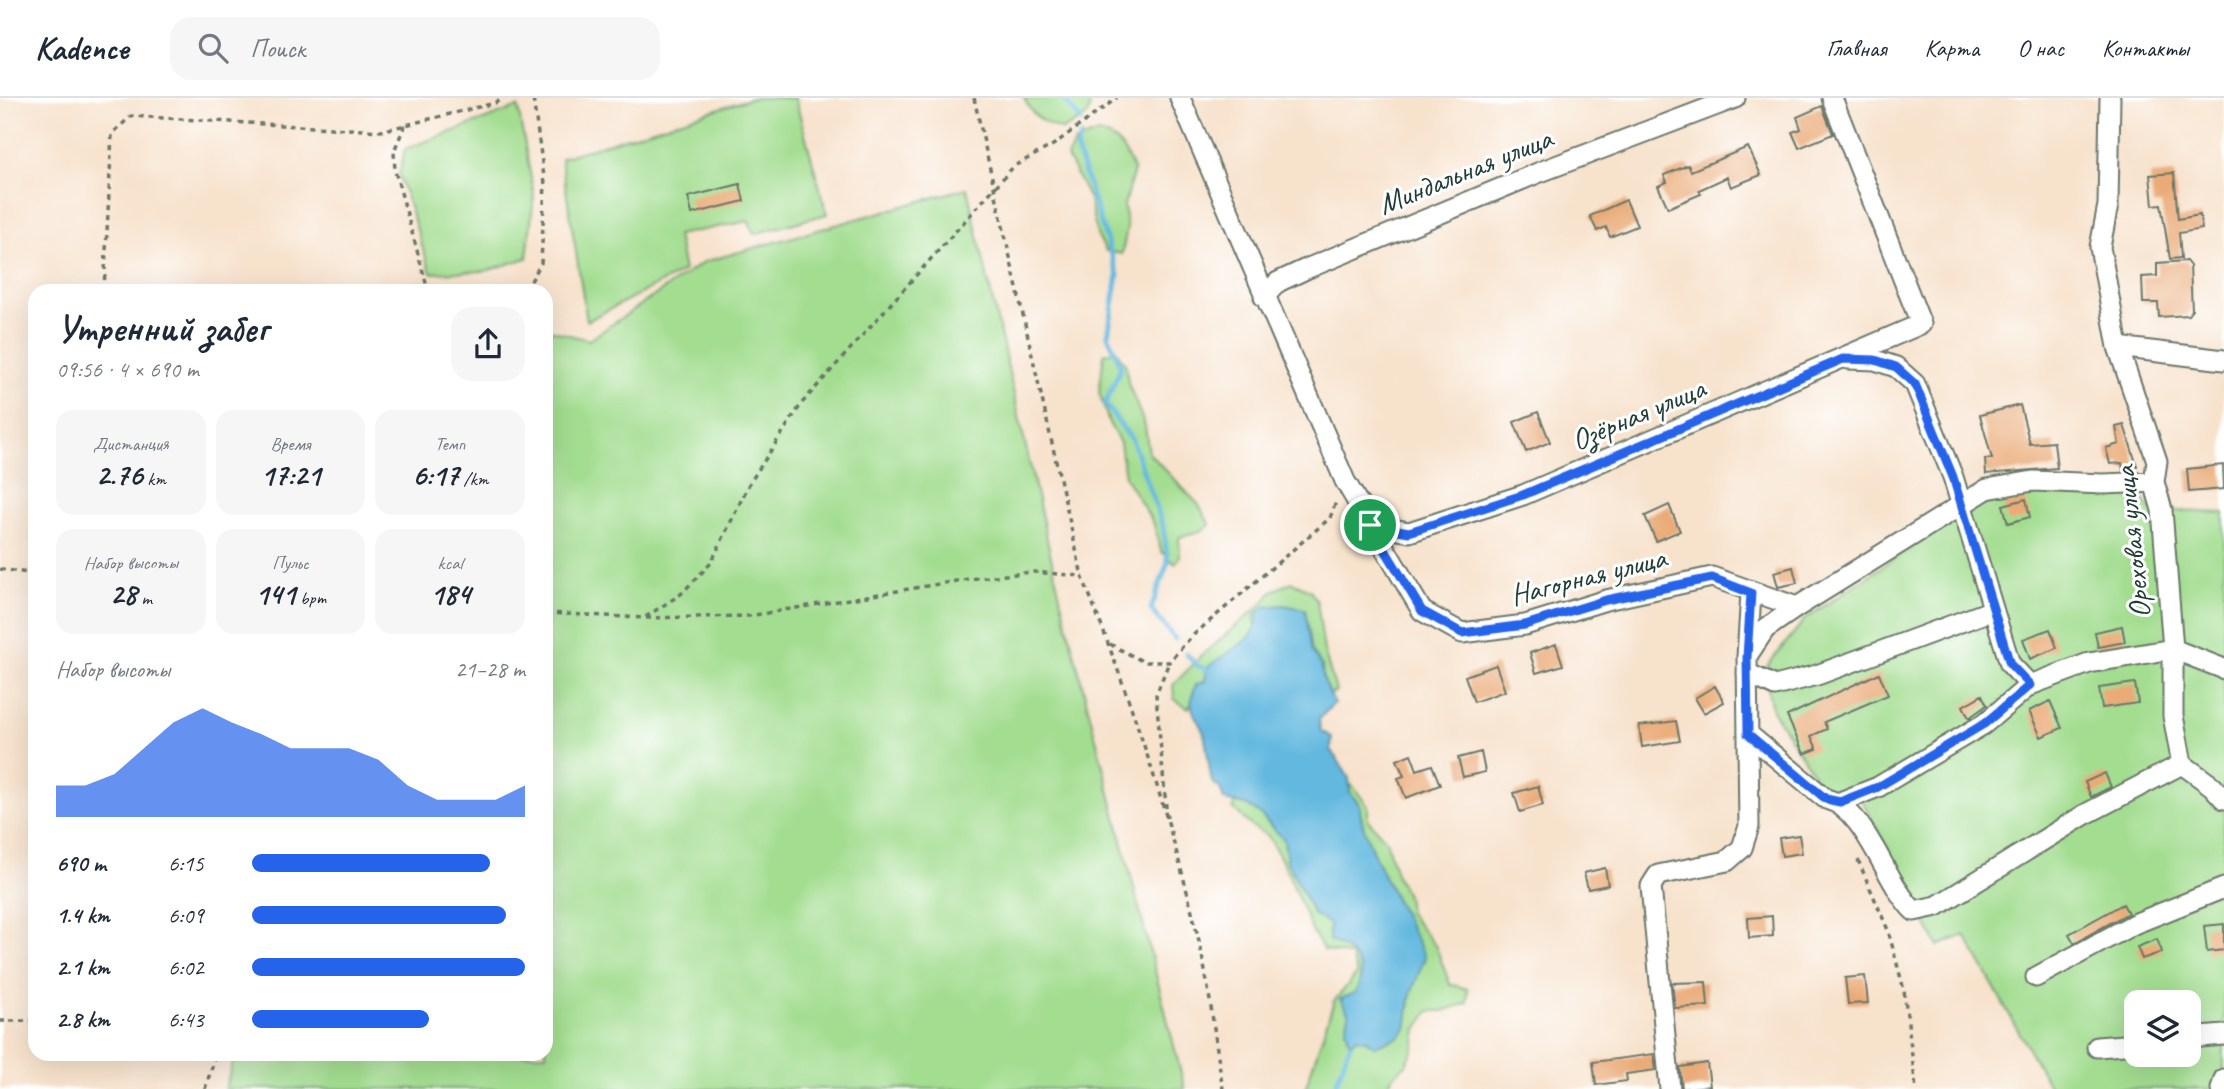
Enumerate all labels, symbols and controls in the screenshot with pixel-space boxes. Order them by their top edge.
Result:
search box [170,17,660,80]
text: Kadence [35,27,128,69]
icon: search [194,29,232,67]
text: Поиск [250,32,305,65]
text: Главная [1826,33,1887,63]
text: Карта [1925,33,1979,63]
text: О нас [2017,33,2064,63]
text: Контакты [2102,33,2189,63]
street label: Миндальная улица [1372,118,1559,223]
text: Утренний забег [56,305,268,352]
button: share [451,307,525,381]
text: 09:56 · 4 × 690 m [56,355,199,384]
street label: Озёрная улица [1566,368,1712,459]
text: Дистанция [93,432,169,456]
text: Время [270,432,311,456]
text: Темп [435,432,465,456]
text: 2.76 [96,456,143,494]
text: 17:21 [261,456,320,494]
text: 6:17 [412,456,459,494]
street label: Ореховая улица [2105,462,2159,620]
text: km [143,467,166,491]
text: /km [459,467,488,491]
pin [1340,495,1400,555]
icon: arrive [1351,506,1389,544]
street label: Нагорная улица [1506,538,1672,614]
text: Набор высоты [84,551,178,575]
text: Пульс [272,551,309,575]
text: kcal [438,551,463,575]
text: 28 [110,575,137,613]
text: 141 [255,575,295,613]
text: 184 [430,575,470,613]
text: m [137,586,152,610]
text: bpm [295,586,326,610]
text: Набор высоты [56,655,170,684]
text: 21–28 m [455,655,525,684]
text: 690 m [56,849,106,878]
text: 6:15 [168,849,204,878]
text: 1.4 km [56,901,110,930]
text: 6:09 [168,901,204,930]
text: 2.1 km [56,953,110,982]
text: 6:02 [168,953,204,982]
map controls [2124,990,2201,1067]
button: layers [2124,990,2201,1067]
text: 2.8 km [56,1005,110,1034]
text: 6:43 [168,1005,204,1034]

